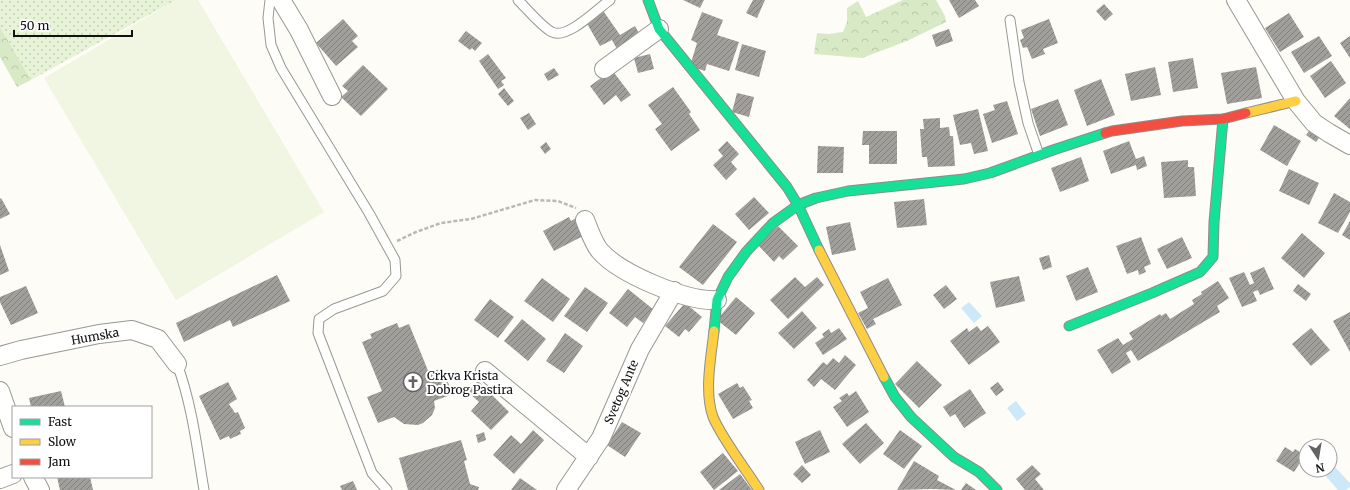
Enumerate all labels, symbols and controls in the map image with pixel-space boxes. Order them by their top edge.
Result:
scale bar [14,12,132,38]
text: 50 m [20,18,49,33]
street label: Humska [70,324,121,348]
street label: Svetog Ante [601,358,641,426]
place label: Crkva Krista Dobrog Pastira [427,368,513,397]
church icon: Crkva Krista Dobrog Pastira [402,371,424,393]
legend [12,406,152,478]
text: Fast [48,414,72,429]
text: Slow [48,434,77,449]
north arrow [1298,438,1338,478]
text: Jam [47,454,71,469]
text: N [1314,460,1326,476]

